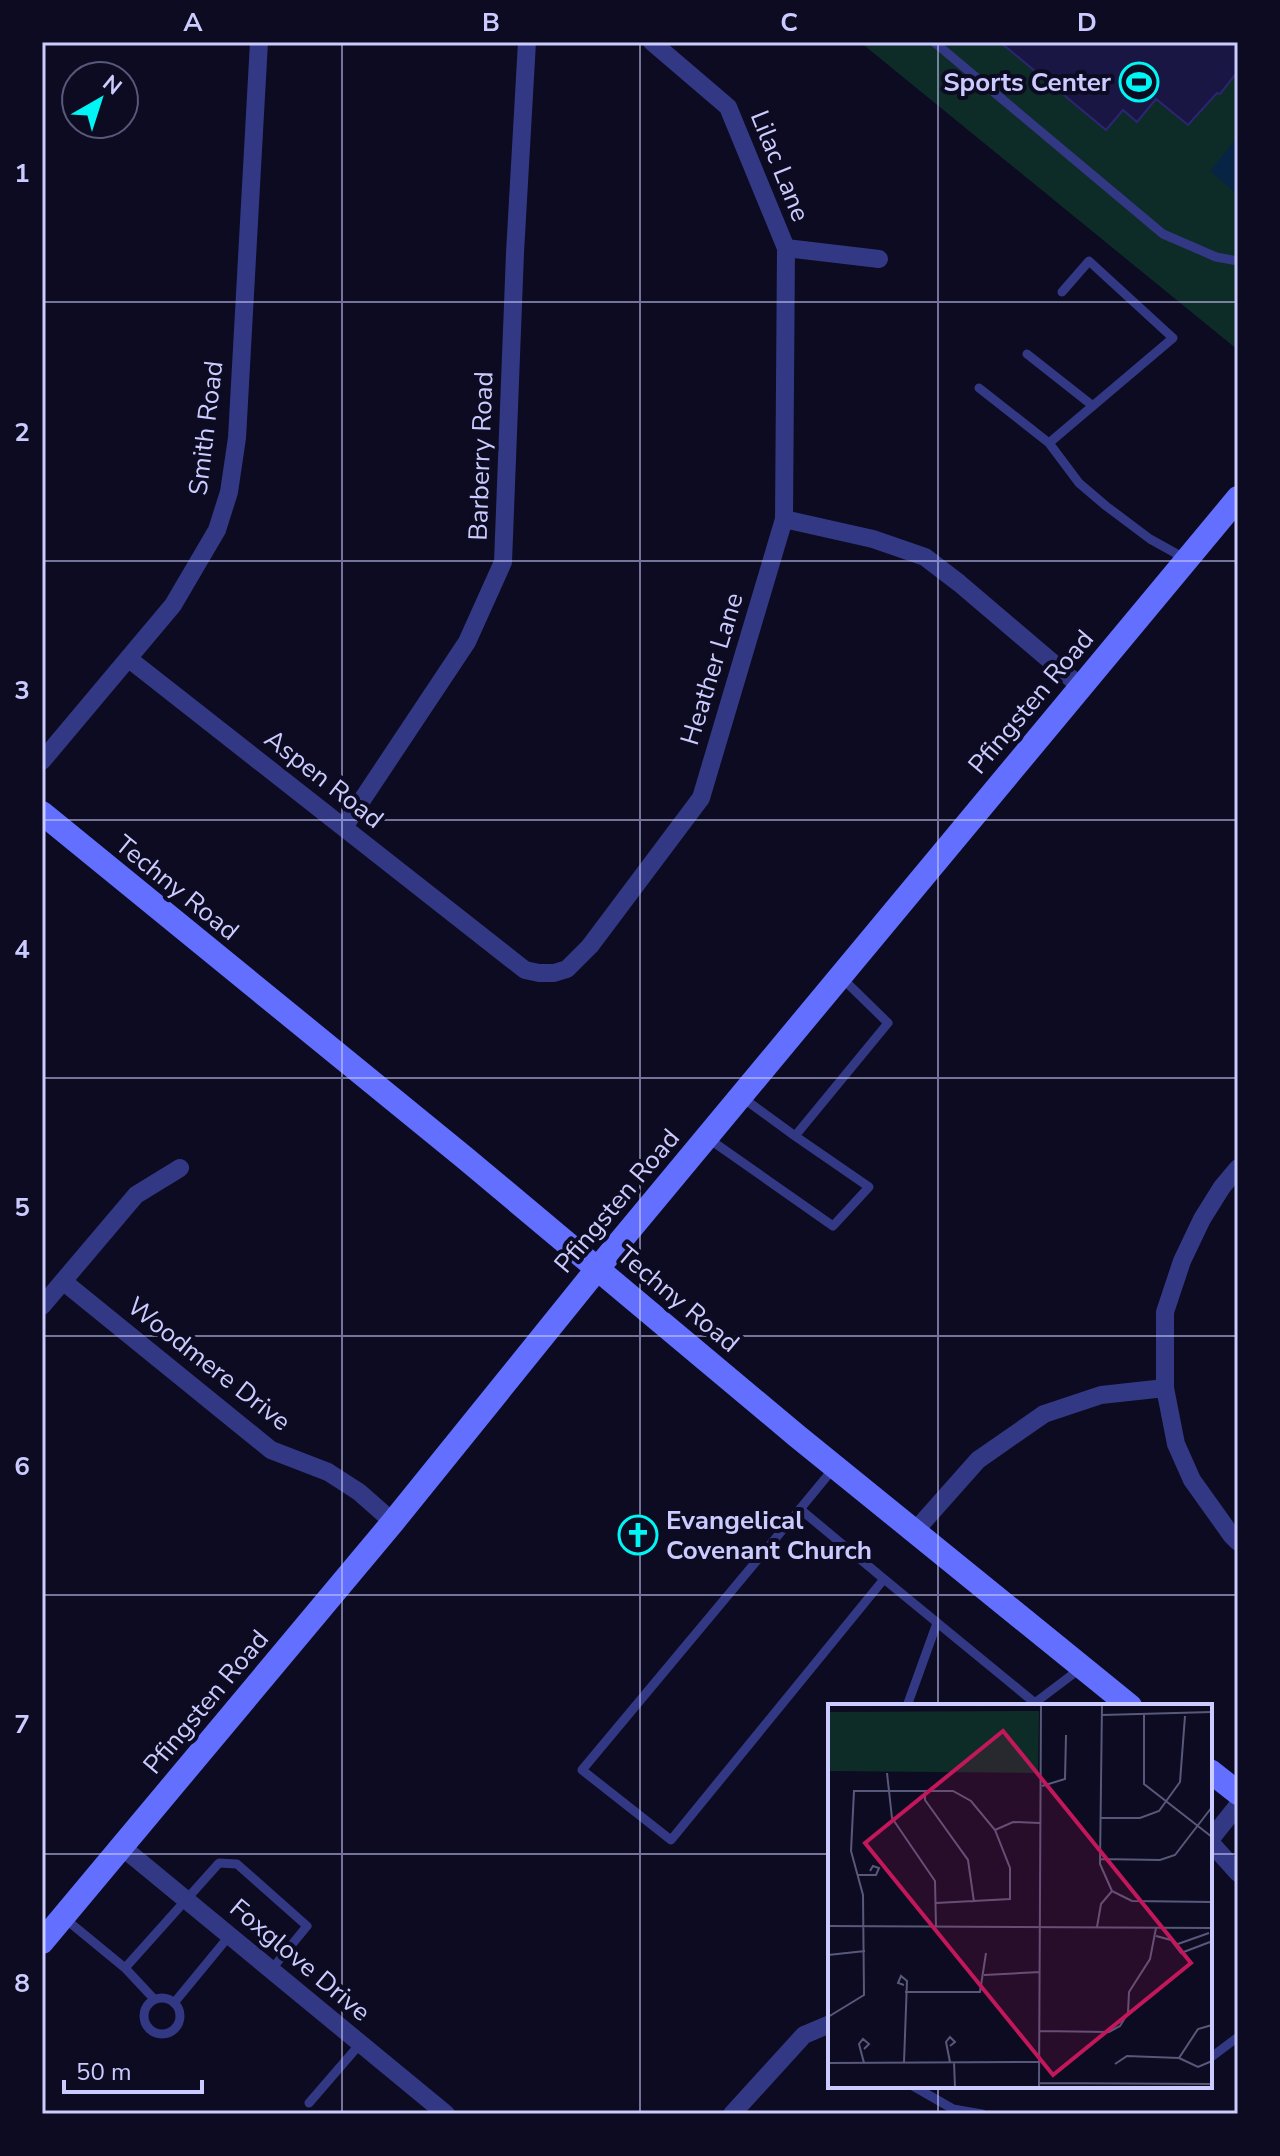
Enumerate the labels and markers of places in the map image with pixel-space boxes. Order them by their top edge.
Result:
sports icon: Sports Center [1118,61,1160,103]
place label: Sports Center [943,65,1112,100]
place label: Evangelical Covenant Church [666,1503,872,1568]
church icon: Evangelical Covenant Church [617,1514,659,1556]

